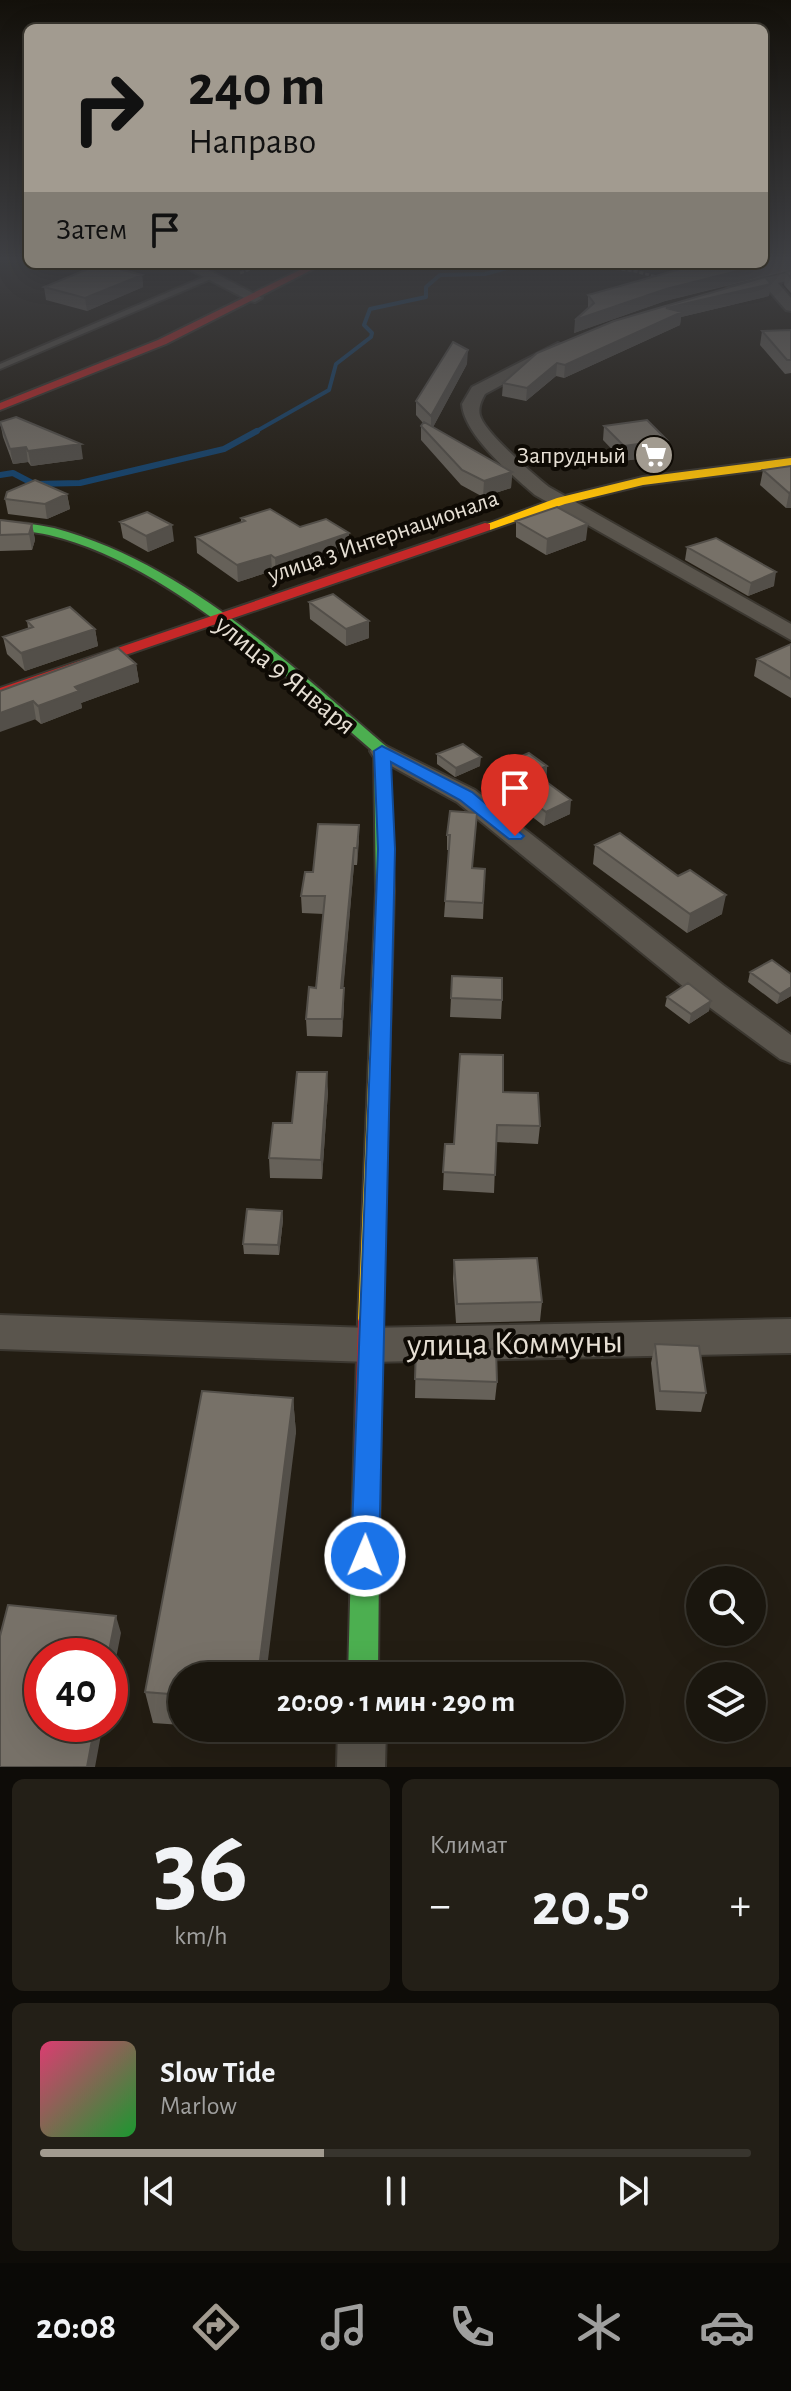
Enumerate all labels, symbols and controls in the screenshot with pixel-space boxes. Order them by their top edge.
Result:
icon: right [56,56,160,160]
text: 240 m [188,59,325,115]
text: Направо [188,124,316,160]
icon: arrive [143,208,187,252]
text: Затем [56,215,127,245]
supermarket icon: Запрудный [633,434,675,476]
place label: Запрудный [517,444,626,468]
street label: улица 3 Интернационала [264,486,502,588]
street label: улица 9 Января [208,610,360,741]
pin [481,754,549,836]
icon: arrive [493,766,537,810]
street label: улица Коммуны [406,1325,623,1363]
position arrow [323,1514,407,1598]
map controls [686,1566,766,1742]
button: search [686,1566,766,1646]
speed limit sign: 40 [24,1638,128,1742]
button: layers [686,1662,766,1742]
text: 20:09 · 1 мин · 290 m [277,1687,515,1717]
text: 36 [153,1817,248,1921]
text: Климат [430,1832,507,1858]
text: 20.5° [532,1876,649,1936]
text: − [430,1884,451,1928]
text: + [730,1884,751,1928]
text: km/h [174,1923,228,1949]
text: Slow Tide [160,2058,275,2088]
text: Marlow [160,2093,237,2119]
icon: previous [137,2169,181,2213]
icon: pause [374,2169,418,2213]
icon: next [611,2169,655,2213]
icon: directions [188,2299,244,2355]
icon: music [316,2299,372,2355]
icon: phone [444,2299,500,2355]
icon: climate [571,2299,627,2355]
icon: car [699,2299,755,2355]
text: 20:08 [36,2309,116,2345]

